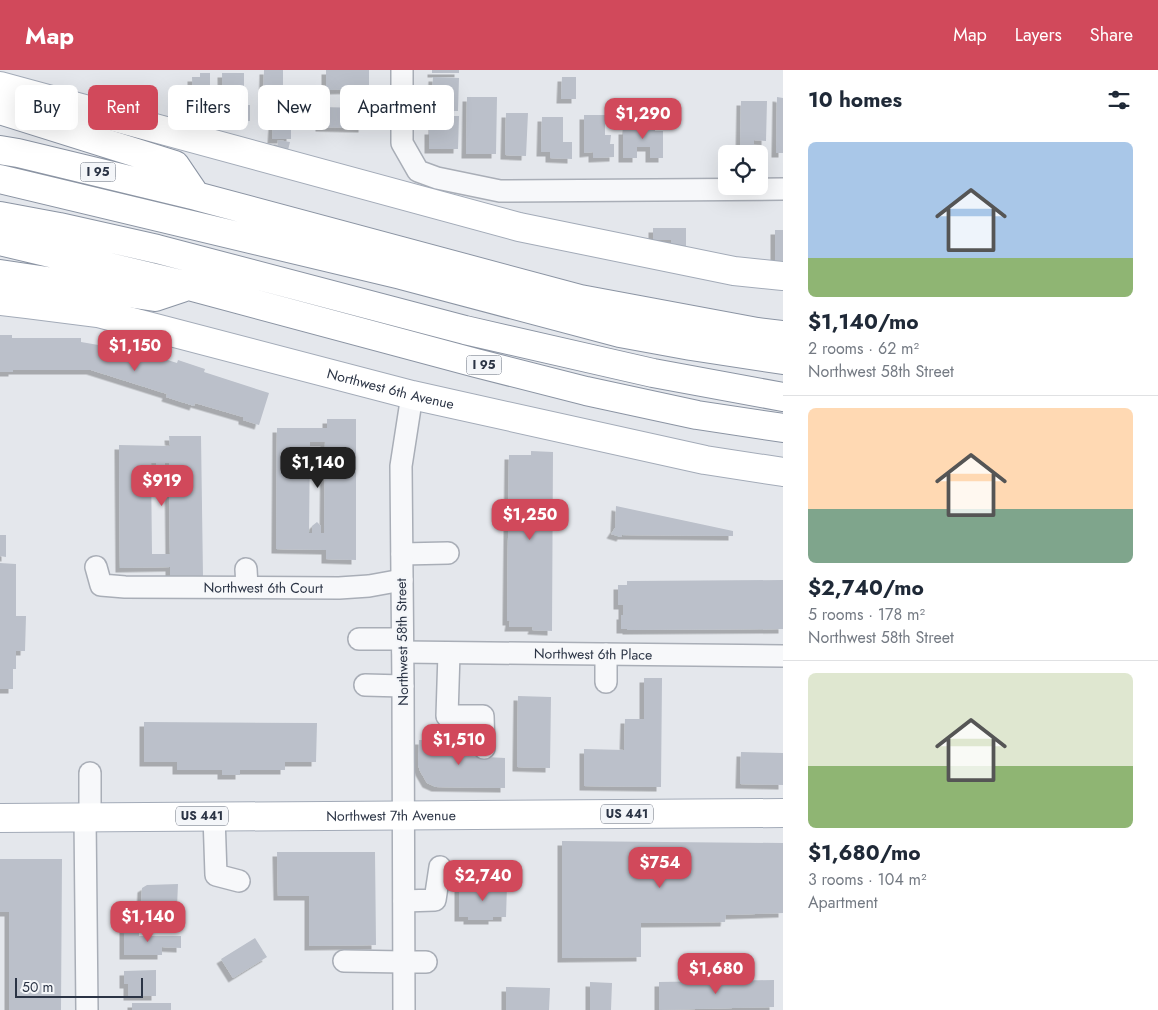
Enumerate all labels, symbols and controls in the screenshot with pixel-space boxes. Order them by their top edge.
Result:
text: Map [25,18,74,53]
text: Map [953,22,987,48]
text: Layers [1015,22,1062,48]
text: Share [1090,22,1133,48]
chip: Buy [15,85,78,130]
chip: Rent [88,85,158,130]
chip: Filters [168,85,248,130]
chip: New [258,85,330,130]
chip: Apartment [340,85,454,130]
text: 10 homes [808,85,902,115]
icon: filters [1105,86,1133,114]
pin: $1,290 [602,98,684,140]
text: $1,290 [615,102,671,125]
map controls [718,145,768,195]
button: locate [718,145,768,195]
road number: I 95 [80,162,116,181]
icon: home [926,175,1016,265]
text: $1,140/mo [808,307,919,337]
pin: $1,150 [94,330,176,372]
text: $1,150 [109,334,161,357]
text: 2 rooms · 62 m² [808,337,919,360]
road number: I 95 [466,356,502,374]
text: Northwest 58th Street [808,360,954,383]
street label: Northwest 6th Avenue [325,363,456,414]
icon: home [926,440,1016,530]
pin: $1,140 [277,446,359,489]
text: $1,140 [291,451,345,474]
pin: $919 [132,464,192,507]
text: $919 [142,469,182,492]
pin: $1,250 [489,498,571,541]
text: $1,250 [503,503,557,526]
text: $2,740/mo [808,573,924,603]
street label: Northwest 6th Court [203,577,324,598]
street label: Northwest 58th Street [391,577,413,706]
text: 5 rooms · 178 m² [808,603,925,626]
text: Northwest 58th Street [808,626,954,649]
street label: Northwest 6th Place [534,643,652,665]
icon: home [926,705,1016,795]
pin: $1,510 [418,724,500,766]
text: $1,510 [433,728,485,751]
road number: US 441 [601,804,653,824]
street label: Northwest 7th Avenue [326,805,456,826]
road number: US 441 [176,806,228,826]
text: $1,680/mo [808,838,921,868]
pin: $754 [630,846,690,889]
text: $754 [639,851,681,874]
pin: $2,740 [442,860,524,902]
text: $2,740 [454,864,512,887]
text: 3 rooms · 104 m² [808,868,927,891]
text: Apartment [808,891,878,914]
pin: $1,140 [107,900,189,943]
text: $1,140 [121,905,175,928]
pin: $1,680 [675,952,757,995]
text: $1,680 [689,957,743,980]
scale bar [15,975,142,998]
text: 50 m [22,977,53,997]

